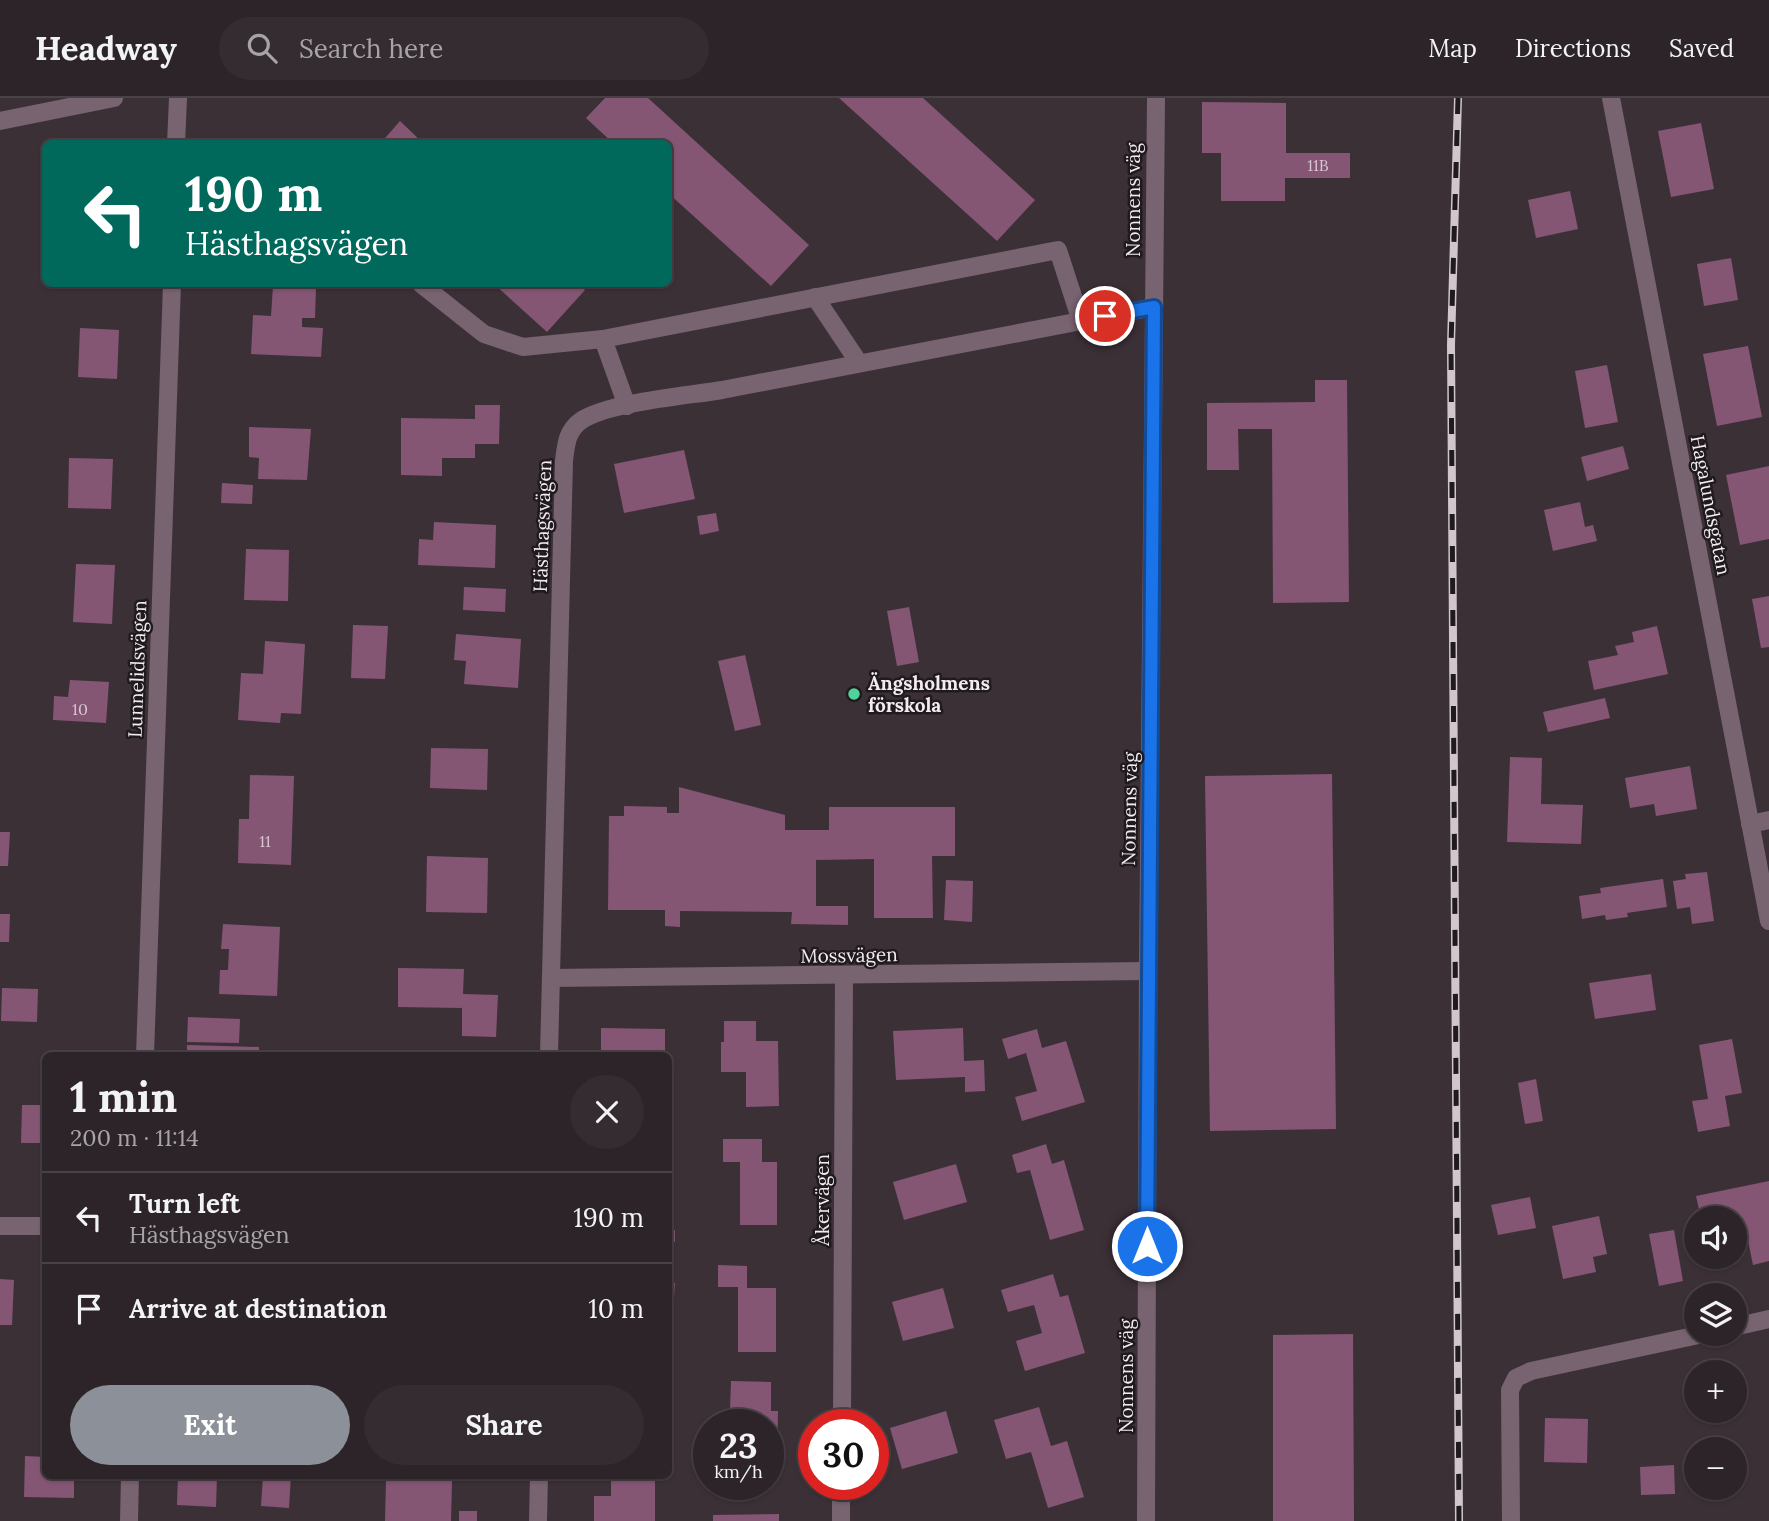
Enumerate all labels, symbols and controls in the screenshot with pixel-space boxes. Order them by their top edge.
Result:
search box [219,17,709,80]
text: Headway [35,27,177,69]
icon: search [243,29,281,67]
text: Search here [299,32,443,65]
text: Map [1428,33,1477,64]
text: Directions [1515,33,1631,64]
text: Saved [1669,33,1734,64]
street label: Nonnens väg [1121,143,1145,257]
house number: 11B [1307,155,1329,175]
text: 190 m [185,162,322,224]
icon: left [70,168,161,259]
text: Hästhagsvägen [185,223,408,264]
pin [1075,286,1135,346]
icon: arrive [1086,297,1124,335]
street label: Hagalundsgatan [1686,433,1736,577]
street label: Hästhagsvägen [528,459,556,593]
street label: Lunnelidsvägen [123,600,151,738]
place label: Ängsholmens förskola [868,671,990,717]
marker: Ängsholmens förskola [846,686,862,702]
house number: 10 [72,699,88,719]
street label: Nonnens väg [1116,751,1142,866]
house number: 11 [259,831,271,851]
street label: Mossvägen [800,942,898,968]
text: 1 min [70,1070,177,1124]
button: close [570,1075,644,1149]
text: 200 m · 11:14 [70,1123,199,1152]
street label: Åkervägen [810,1154,834,1247]
text: Turn left [129,1187,240,1220]
icon: left [70,1199,108,1237]
text: 190 m [573,1201,644,1234]
map controls [1684,1206,1747,1500]
button: sound [1684,1206,1747,1269]
position arrow [1110,1209,1184,1283]
text: Hästhagsvägen [129,1220,289,1249]
button: layers [1684,1283,1747,1346]
icon: arrive [70,1290,108,1328]
text: Arrive at destination [129,1292,387,1325]
text: 10 m [588,1292,644,1325]
street label: Nonnens väg [1114,1319,1138,1433]
button: + [1684,1360,1747,1423]
button: Exit [70,1385,350,1465]
button: Share [364,1385,644,1465]
speed limit sign: 30 [798,1409,889,1500]
text: 23 [719,1423,758,1468]
button: − [1684,1437,1747,1500]
text: km/h [714,1460,763,1483]

